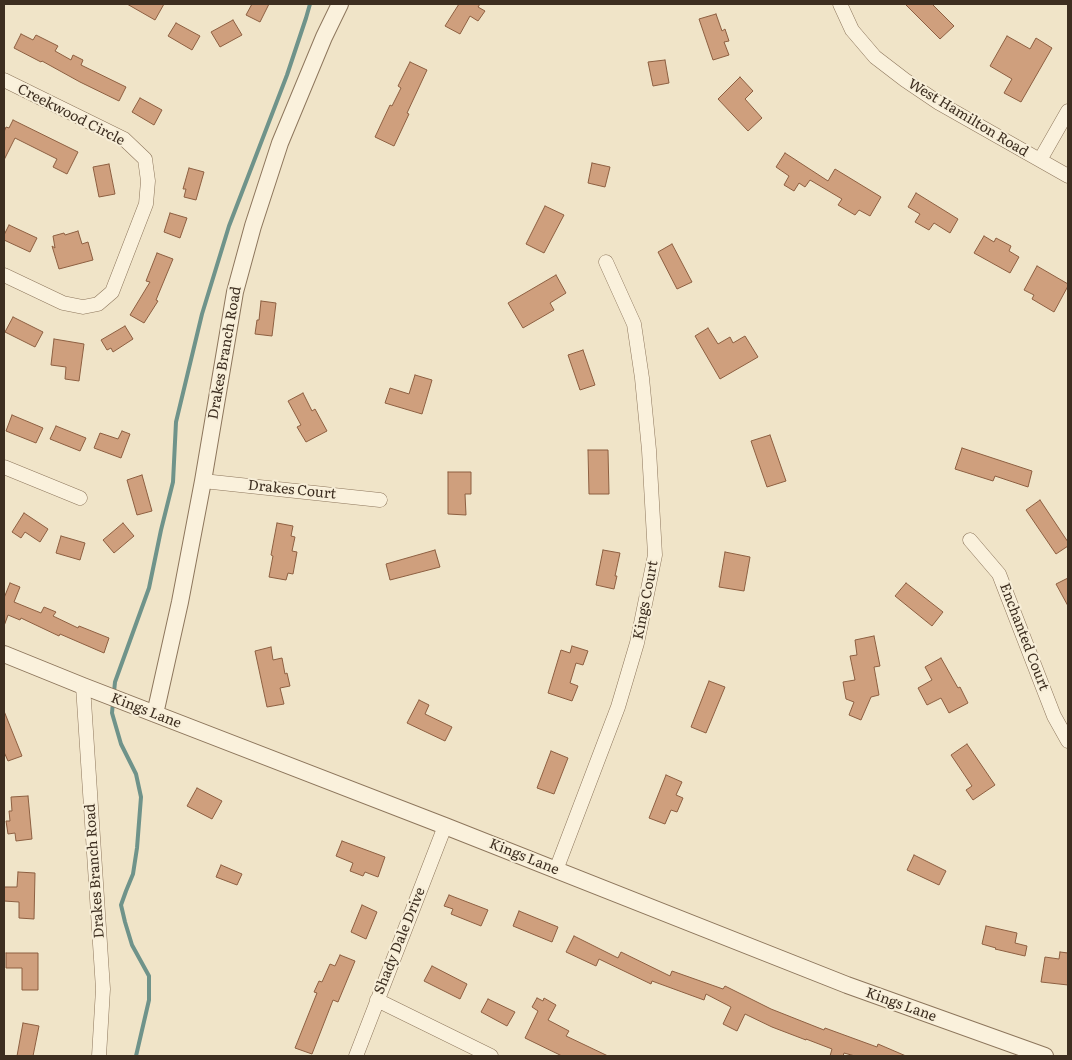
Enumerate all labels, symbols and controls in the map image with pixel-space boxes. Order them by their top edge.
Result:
street label: West Hamilton Road [905,75,1031,161]
street label: Creekwood Circle [15,81,127,149]
street label: Drakes Branch Road [205,285,245,421]
street label: Drakes Court [247,477,337,503]
street label: Kings Court [630,559,662,641]
street label: Enchanted Court [996,581,1052,693]
street label: Kings Lane [108,690,184,732]
street label: Drakes Branch Road [82,803,108,939]
street label: Kings Lane [487,835,561,879]
street label: Shady Dale Drive [371,885,429,997]
street label: Kings Lane [863,984,939,1026]

